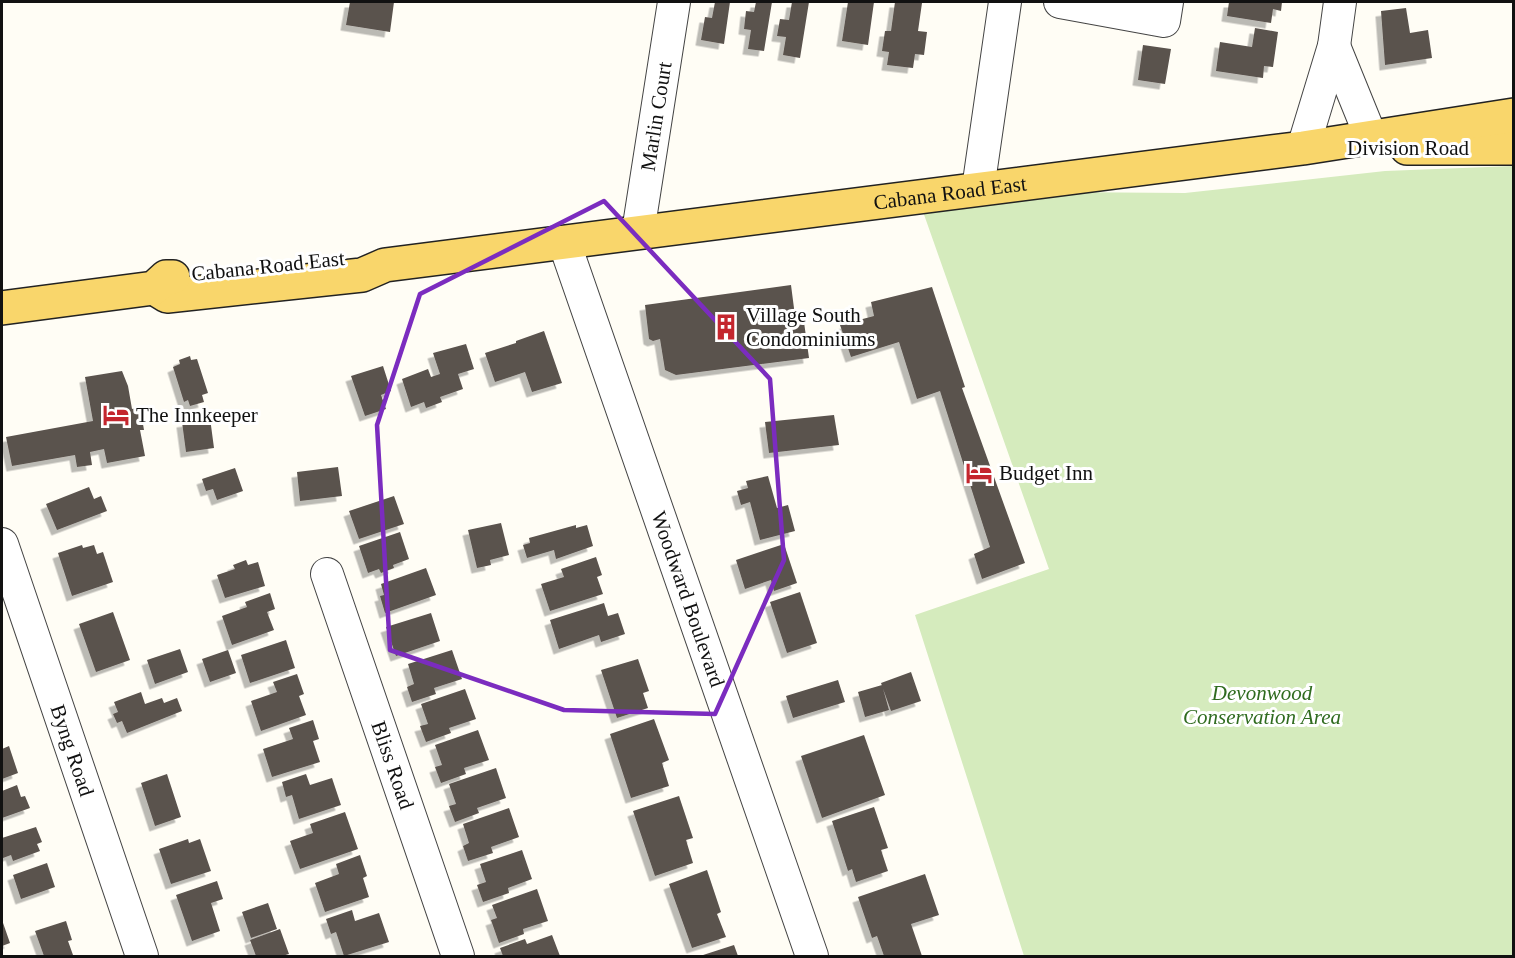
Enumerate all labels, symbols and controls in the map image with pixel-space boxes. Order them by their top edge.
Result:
street label: Marlin Court [636,60,677,173]
street label: Division Road [1347,136,1469,160]
street label: Cabana Road East [872,171,1028,215]
street label: Cabana Road East [190,246,346,286]
place label: Village South Condominiums [746,303,876,351]
building icon: Village South Condominiums [711,312,741,342]
hotel icon: The Innkeeper [101,400,131,430]
place label: The Innkeeper [136,403,258,427]
hotel icon: Budget Inn [964,458,994,488]
place label: Budget Inn [999,461,1093,485]
street label: Woodward Boulevard [646,508,730,691]
park label: Devonwood Conservation Area [1183,681,1341,729]
street label: Byng Road [45,702,99,800]
street label: Bliss Road [366,718,419,813]

